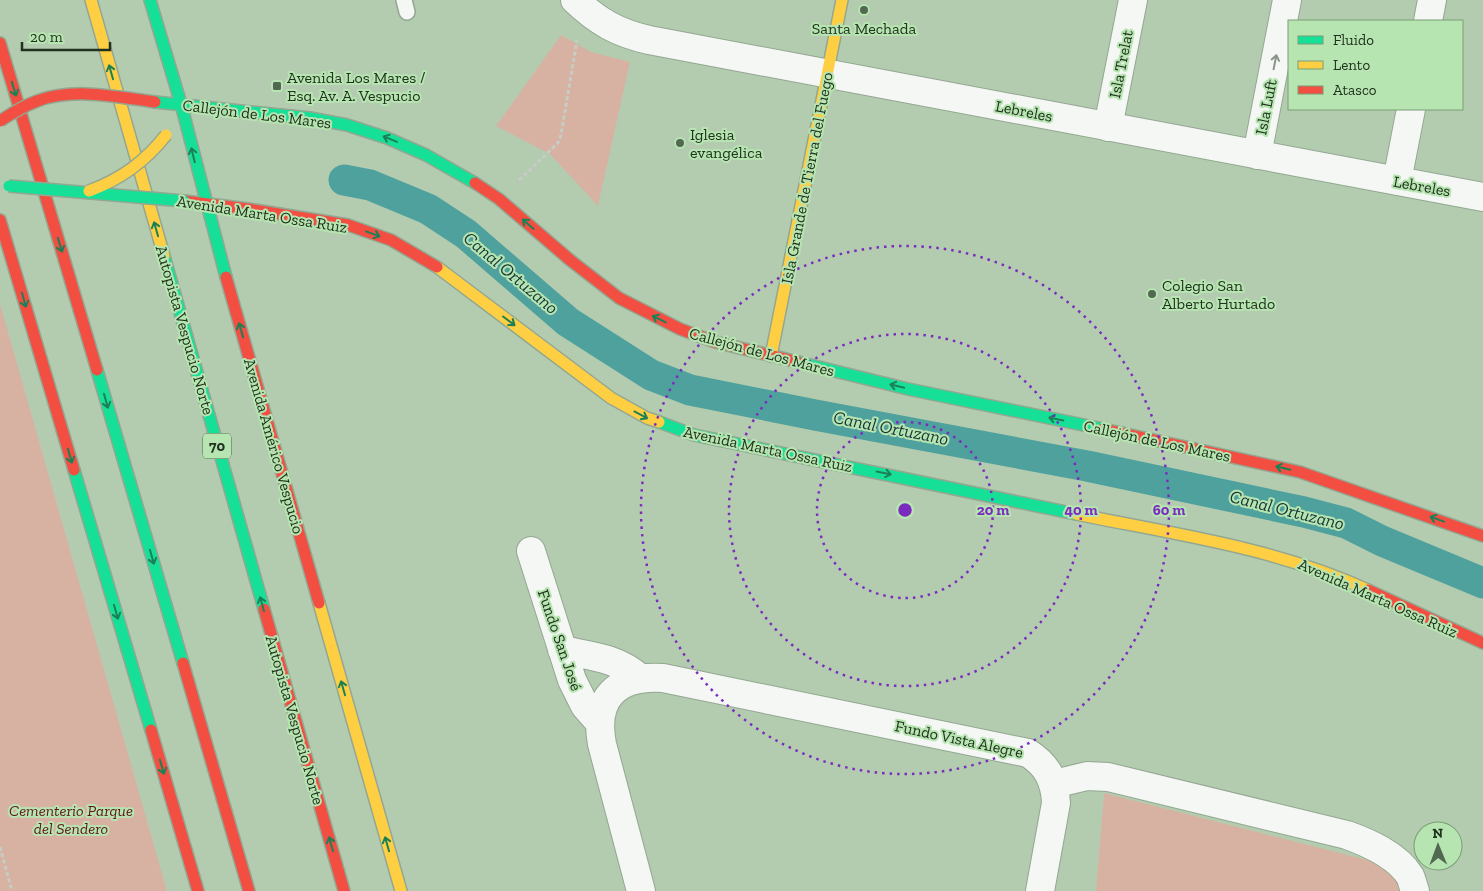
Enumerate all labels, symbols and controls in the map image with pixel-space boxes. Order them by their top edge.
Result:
marker: Santa Mechada [858,4,870,16]
place label: Santa Mechada [812,19,917,38]
scale bar [22,20,110,52]
legend [1288,20,1463,110]
text: 20 m [30,28,63,46]
street label: Isla Trelat [1105,28,1137,100]
text: Fluido [1333,31,1374,49]
one-way arrow [1271,55,1280,71]
text: Lento [1333,56,1370,74]
one-way arrow [106,65,116,81]
place label: Avenida Los Mares / Esq. Av. A. Vespucio [287,68,426,105]
street label: Isla Grande de Tierra del Fuego [777,71,837,285]
street label: Isla Luft [1251,78,1281,136]
marker: Avenida Los Mares / Esq. Av. A. Vespucio [271,80,283,92]
one-way arrow [9,81,19,97]
text: Atasco [1333,81,1377,99]
street label: Callejón de Los Mares [182,95,332,133]
street label: Lebreles [994,96,1054,126]
place label: Iglesia evangélica [690,125,763,162]
one-way arrow [383,134,398,143]
marker: Iglesia evangélica [674,137,686,149]
one-way arrow [188,148,197,164]
street label: Lebreles [1392,172,1452,200]
street label: Avenida Marta Ossa Ruiz [175,191,349,237]
one-way arrow [522,219,535,230]
one-way arrow [150,221,160,237]
water label: Canal Ortuzano [459,227,563,319]
one-way arrow [365,230,380,239]
one-way arrow [56,237,65,253]
street label: Autopista Vespucio Norte [152,243,218,417]
place label: Colegio San Alberto Hurtado [1162,276,1275,313]
marker: Colegio San Alberto Hurtado [1146,288,1158,300]
one-way arrow [19,291,29,307]
one-way arrow [652,314,667,324]
one-way arrow [502,315,515,326]
one-way arrow [235,322,245,338]
street label: Callejón de Los Mares [687,323,837,381]
street label: Avenida Américo Vespucio [240,356,308,536]
one-way arrow [889,381,905,391]
one-way arrow [102,393,112,409]
water label: Canal Ortuzano [832,406,950,450]
one-way arrow [634,410,649,420]
one-way arrow [1048,414,1064,424]
street label: Callejón de Los Mares [1082,416,1232,466]
street label: Avenida Marta Ossa Ruiz [682,422,854,476]
road number: 70 [203,434,231,458]
one-way arrow [65,447,75,463]
one-way arrow [1275,463,1291,472]
one-way arrow [875,469,891,478]
water label: Canal Ortuzano [1228,485,1346,535]
centre of rings [896,501,914,519]
text: 20 m [977,501,1009,519]
text: 40 m [1064,501,1098,519]
text: 60 m [1153,501,1185,519]
one-way arrow [1430,514,1445,523]
one-way arrow [148,548,158,564]
street label: Avenida Marta Ossa Ruiz [1295,554,1461,642]
street label: Fundo San José [534,587,586,693]
one-way arrow [257,596,267,612]
one-way arrow [111,603,121,619]
street label: Autopista Vespucio Norte [262,633,328,807]
one-way arrow [337,680,347,696]
street label: Fundo Vista Alegre [893,716,1025,762]
one-way arrow [157,759,167,775]
park label: Cementerio Parque del Sendero [9,801,133,838]
north arrow [1413,821,1463,871]
text: N [1432,825,1444,842]
one-way arrow [325,837,335,853]
one-way arrow [382,837,392,853]

